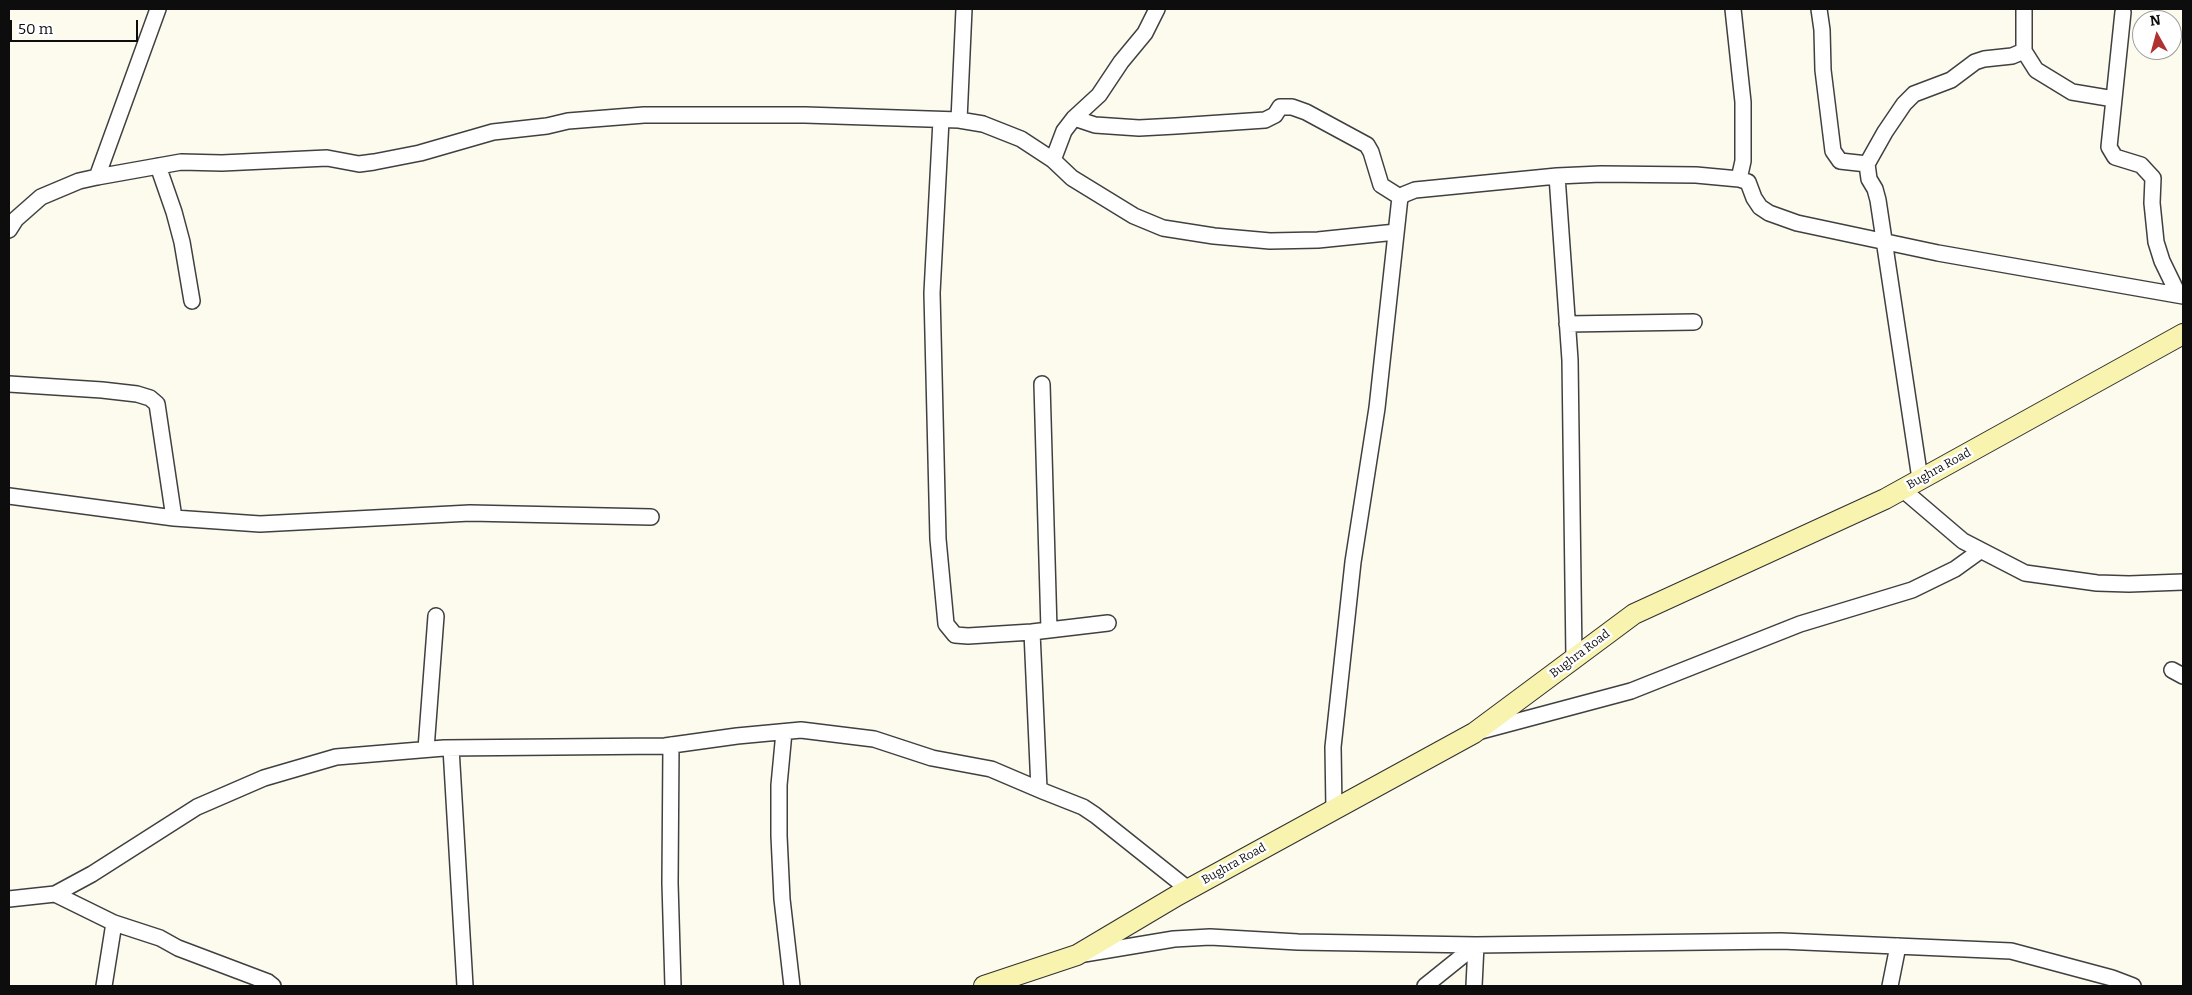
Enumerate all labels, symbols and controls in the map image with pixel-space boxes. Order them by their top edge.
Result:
scale bar [12,10,140,42]
north arrow [2132,10,2182,60]
text: N [2149,12,2162,30]
text: 50 m [18,20,53,38]
street label: Bughra Road [1904,445,1974,493]
street label: Bughra Road [1547,627,1613,681]
street label: Bughra Road [1199,840,1269,888]

